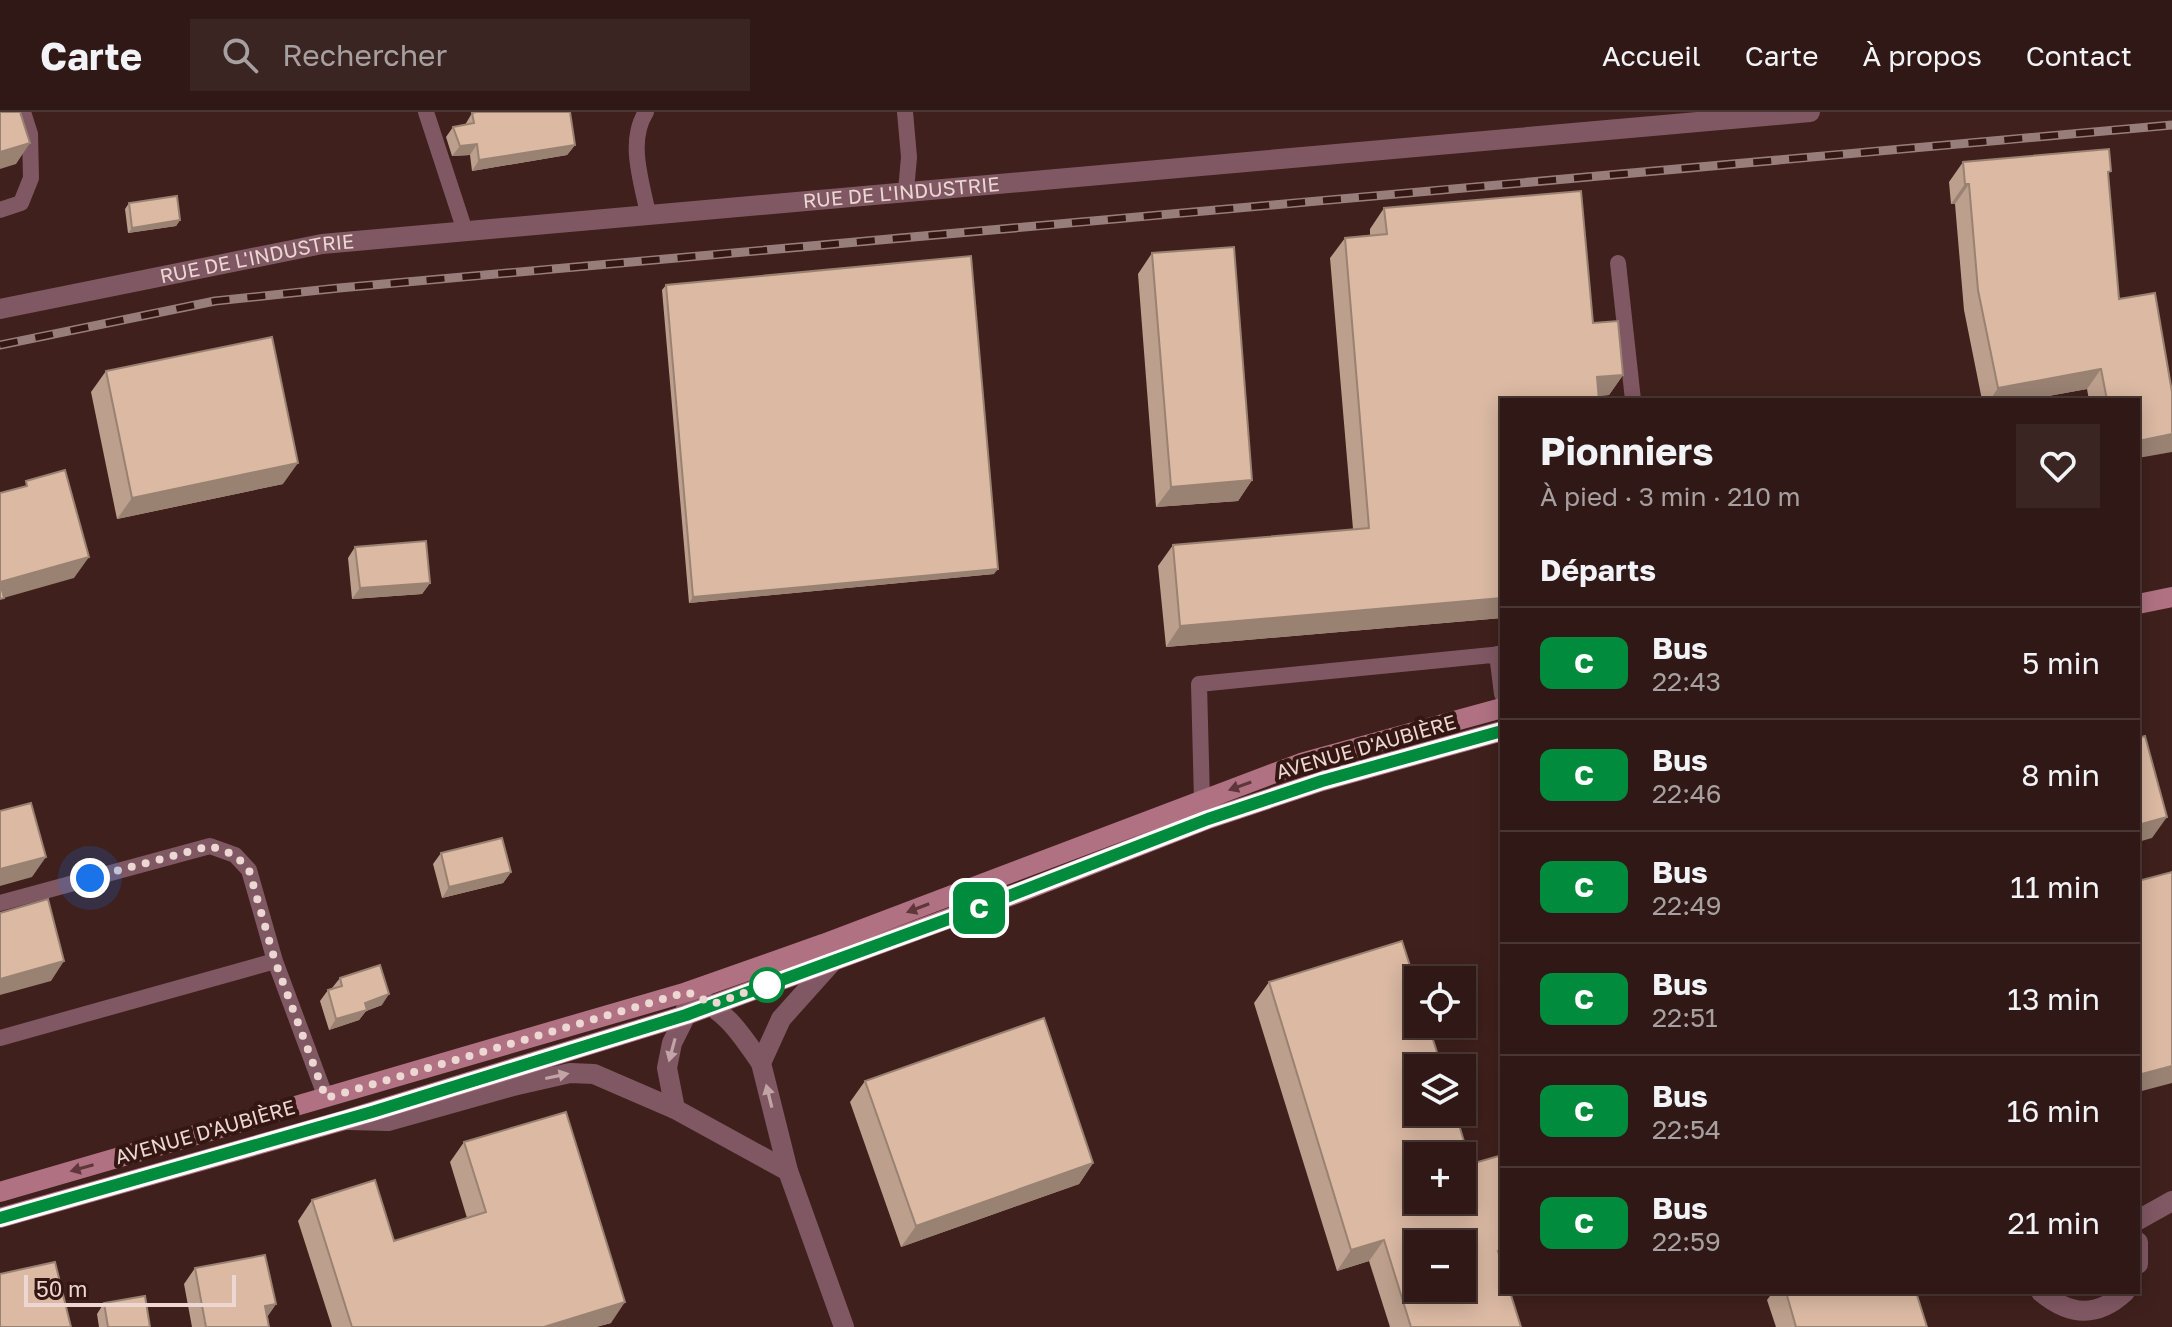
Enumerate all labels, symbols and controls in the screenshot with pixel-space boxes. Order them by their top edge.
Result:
search box [190,19,750,91]
text: Carte [40,33,142,78]
icon: search [218,33,262,77]
text: Rechercher [282,37,447,73]
text: Accueil [1602,39,1701,72]
text: Carte [1745,39,1818,72]
text: À propos [1862,39,1982,72]
text: Contact [2026,39,2132,72]
street label: RUE DE L'INDUSTRIE [802,171,1001,212]
street label: RUE DE L'INDUSTRIE [157,228,355,287]
button: heart [2016,424,2100,508]
text: Pionniers [1540,428,1714,473]
text: À pied · 3 min · 210 m [1540,481,1801,512]
text: Départs [1540,552,1656,588]
text: Bus [1652,630,1708,666]
text: 5 min [2022,645,2100,681]
text: C [1574,646,1594,679]
text: 22:43 [1652,666,1721,697]
street label: AVENUE D'AUBIÈRE [1273,709,1458,783]
text: Bus [1652,742,1708,778]
text: 8 min [2021,757,2100,793]
text: C [1574,758,1594,791]
text: 22:46 [1652,778,1722,809]
one-way arrow [1227,780,1251,793]
text: Bus [1652,854,1708,890]
your location [70,858,110,898]
text: 11 min [2010,869,2100,905]
text: C [1574,870,1594,903]
line badge: C [953,882,1005,934]
text: 22:49 [1652,890,1722,921]
text: C [969,891,989,924]
one-way arrow [906,902,930,915]
map controls [1404,966,1476,1302]
button: locate [1404,966,1476,1038]
text: Bus [1652,966,1708,1002]
unlabelled marker [750,968,784,1002]
text: 13 min [2007,981,2100,1017]
text: C [1574,982,1594,1015]
text: 22:51 [1652,1002,1718,1033]
one-way arrow [665,1038,678,1062]
button: layers [1404,1054,1476,1126]
one-way arrow [544,1069,569,1082]
text: Bus [1652,1078,1708,1114]
one-way arrow [763,1083,775,1108]
text: 16 min [2007,1093,2100,1129]
street label: AVENUE D'AUBIÈRE [112,1094,297,1168]
text: C [1574,1094,1594,1127]
text: 22:54 [1652,1114,1721,1145]
button: + [1404,1142,1476,1214]
one-way arrow [69,1162,93,1175]
text: Bus [1652,1190,1708,1226]
text: 21 min [2008,1205,2100,1241]
text: C [1574,1206,1594,1239]
text: 22:59 [1652,1226,1721,1257]
button: − [1404,1230,1476,1302]
scale bar [24,1271,236,1307]
text: 50 m [36,1275,87,1302]

